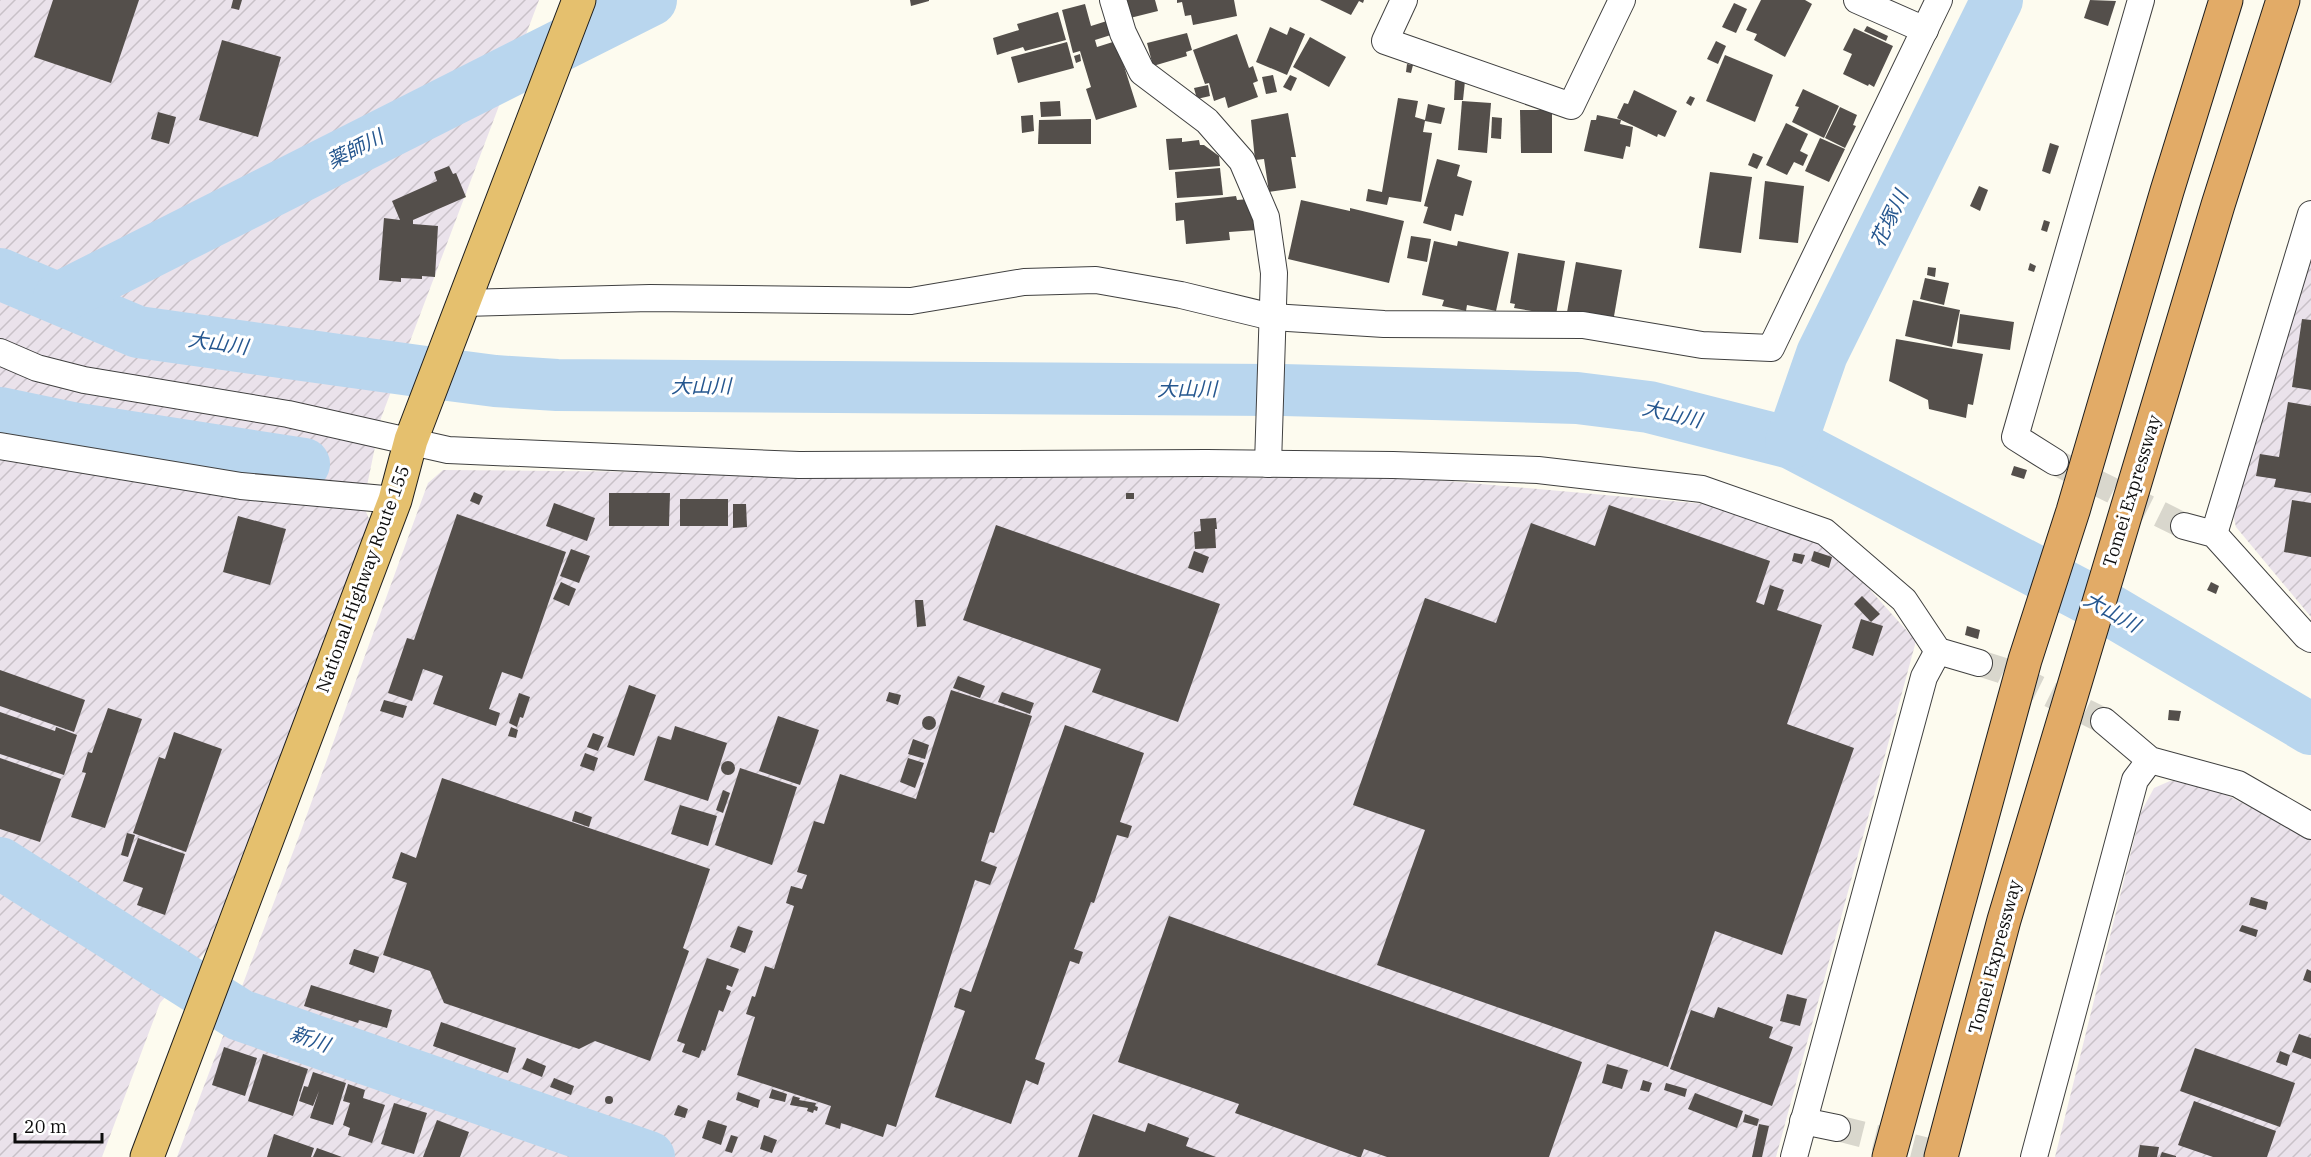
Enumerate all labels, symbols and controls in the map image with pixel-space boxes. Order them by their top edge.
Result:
water label: 薬師川 [322,122,389,174]
water label: 花塚川 [1863,184,1915,252]
water label: 大山川 [186,325,252,360]
water label: 大山川 [671,372,733,399]
water label: 大山川 [1157,375,1219,402]
water label: 大山川 [1640,394,1706,434]
street label: Tomei Expressway [2097,411,2166,570]
street label: National Highway Route 155 [311,462,414,696]
water label: 大山川 [2079,585,2147,639]
street label: Tomei Expressway [1963,877,2026,1036]
water label: 新川 [287,1019,335,1058]
scale bar [15,1106,102,1144]
text: 20 m [24,1115,67,1138]

